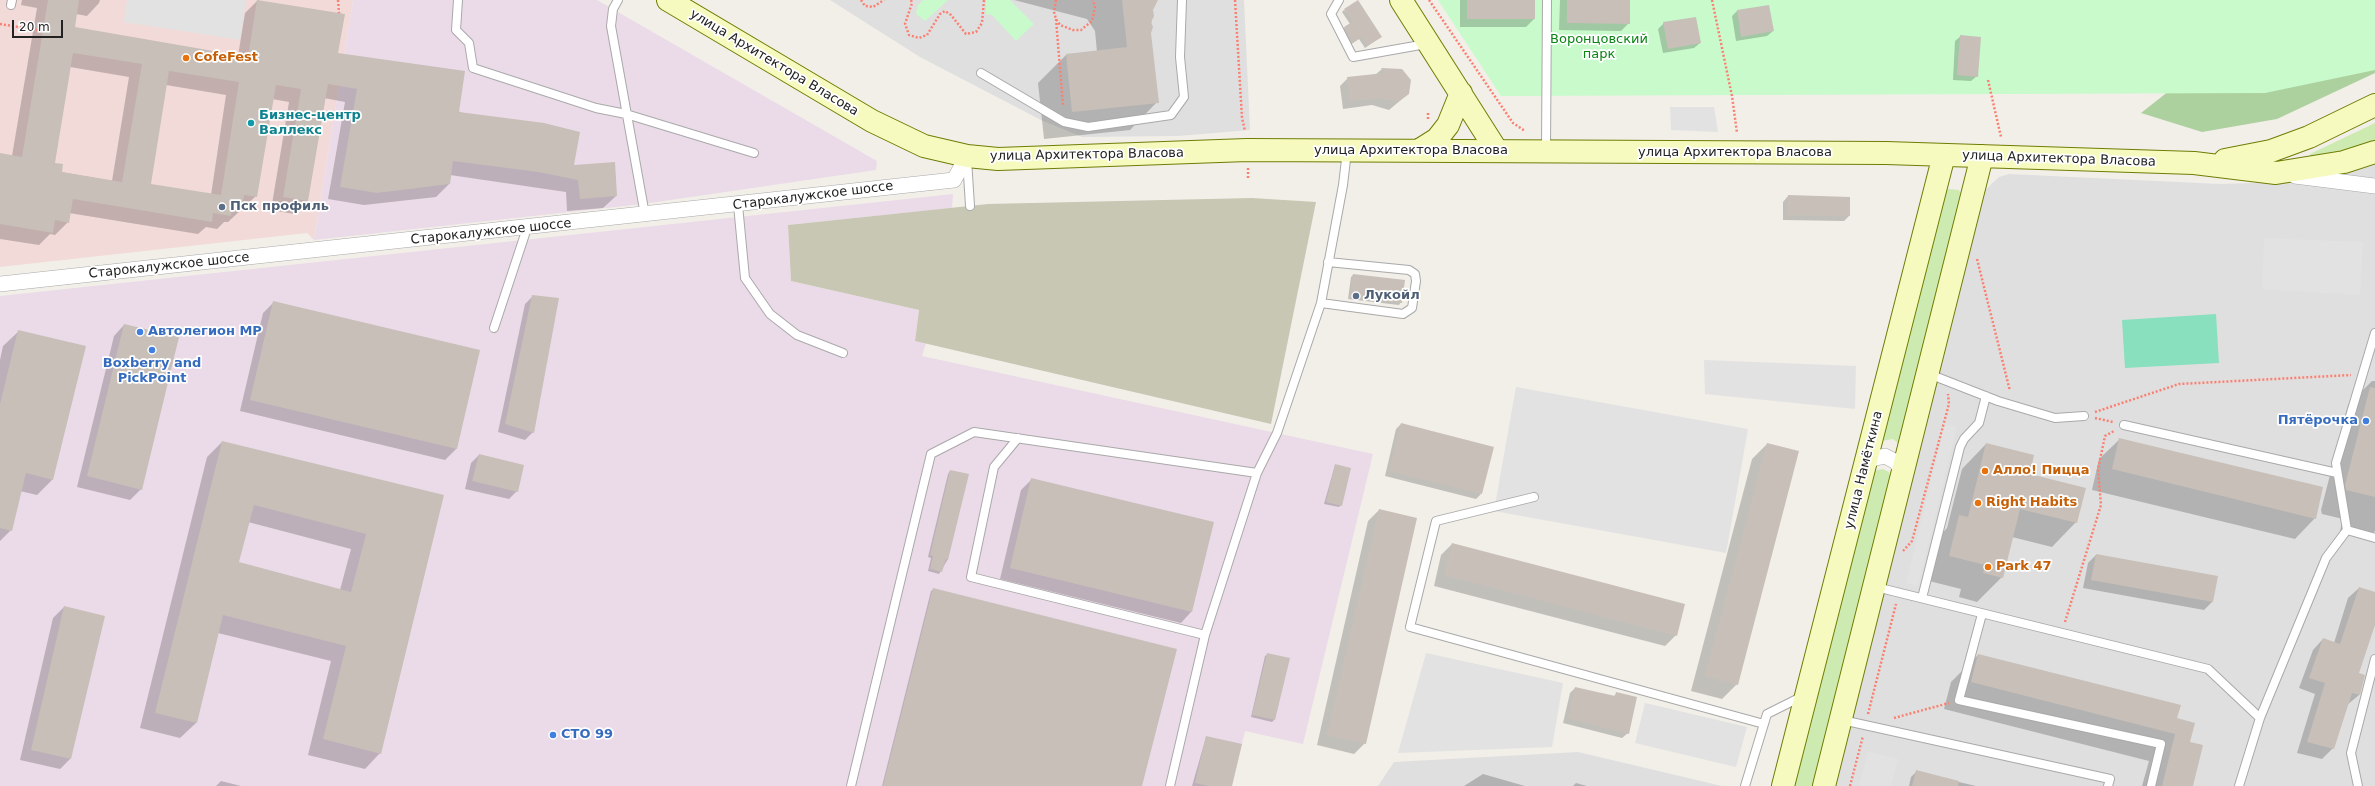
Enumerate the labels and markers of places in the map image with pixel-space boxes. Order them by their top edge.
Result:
place label: CofeFest [194,50,258,66]
marker: CofeFest [181,53,191,63]
place label: Бизнес-центр Валлекс [259,108,361,139]
marker: Бизнес-центр Валлекс [246,118,256,128]
place label: Пск профиль [230,199,329,215]
marker: Пск профиль [217,202,227,212]
place label: Лукойл [1364,288,1420,304]
marker: Лукойл [1351,291,1361,301]
place label: Автолегион МР [148,324,262,340]
marker: Автолегион МР [135,327,145,337]
marker: Boxberry and PickPoint [147,345,157,355]
place label: Boxberry and PickPoint [103,356,201,387]
place label: Пятёрочка [2278,413,2358,429]
marker: Пятёрочка [2361,416,2371,426]
place label: Алло! Пицца [1993,463,2090,479]
marker: Алло! Пицца [1980,466,1990,476]
place label: Right Habits [1986,495,2077,511]
marker: Right Habits [1973,498,1983,508]
place label: Park 47 [1996,559,2052,575]
marker: Park 47 [1983,562,1993,572]
place label: СТО 99 [561,727,613,743]
marker: СТО 99 [548,730,558,740]

